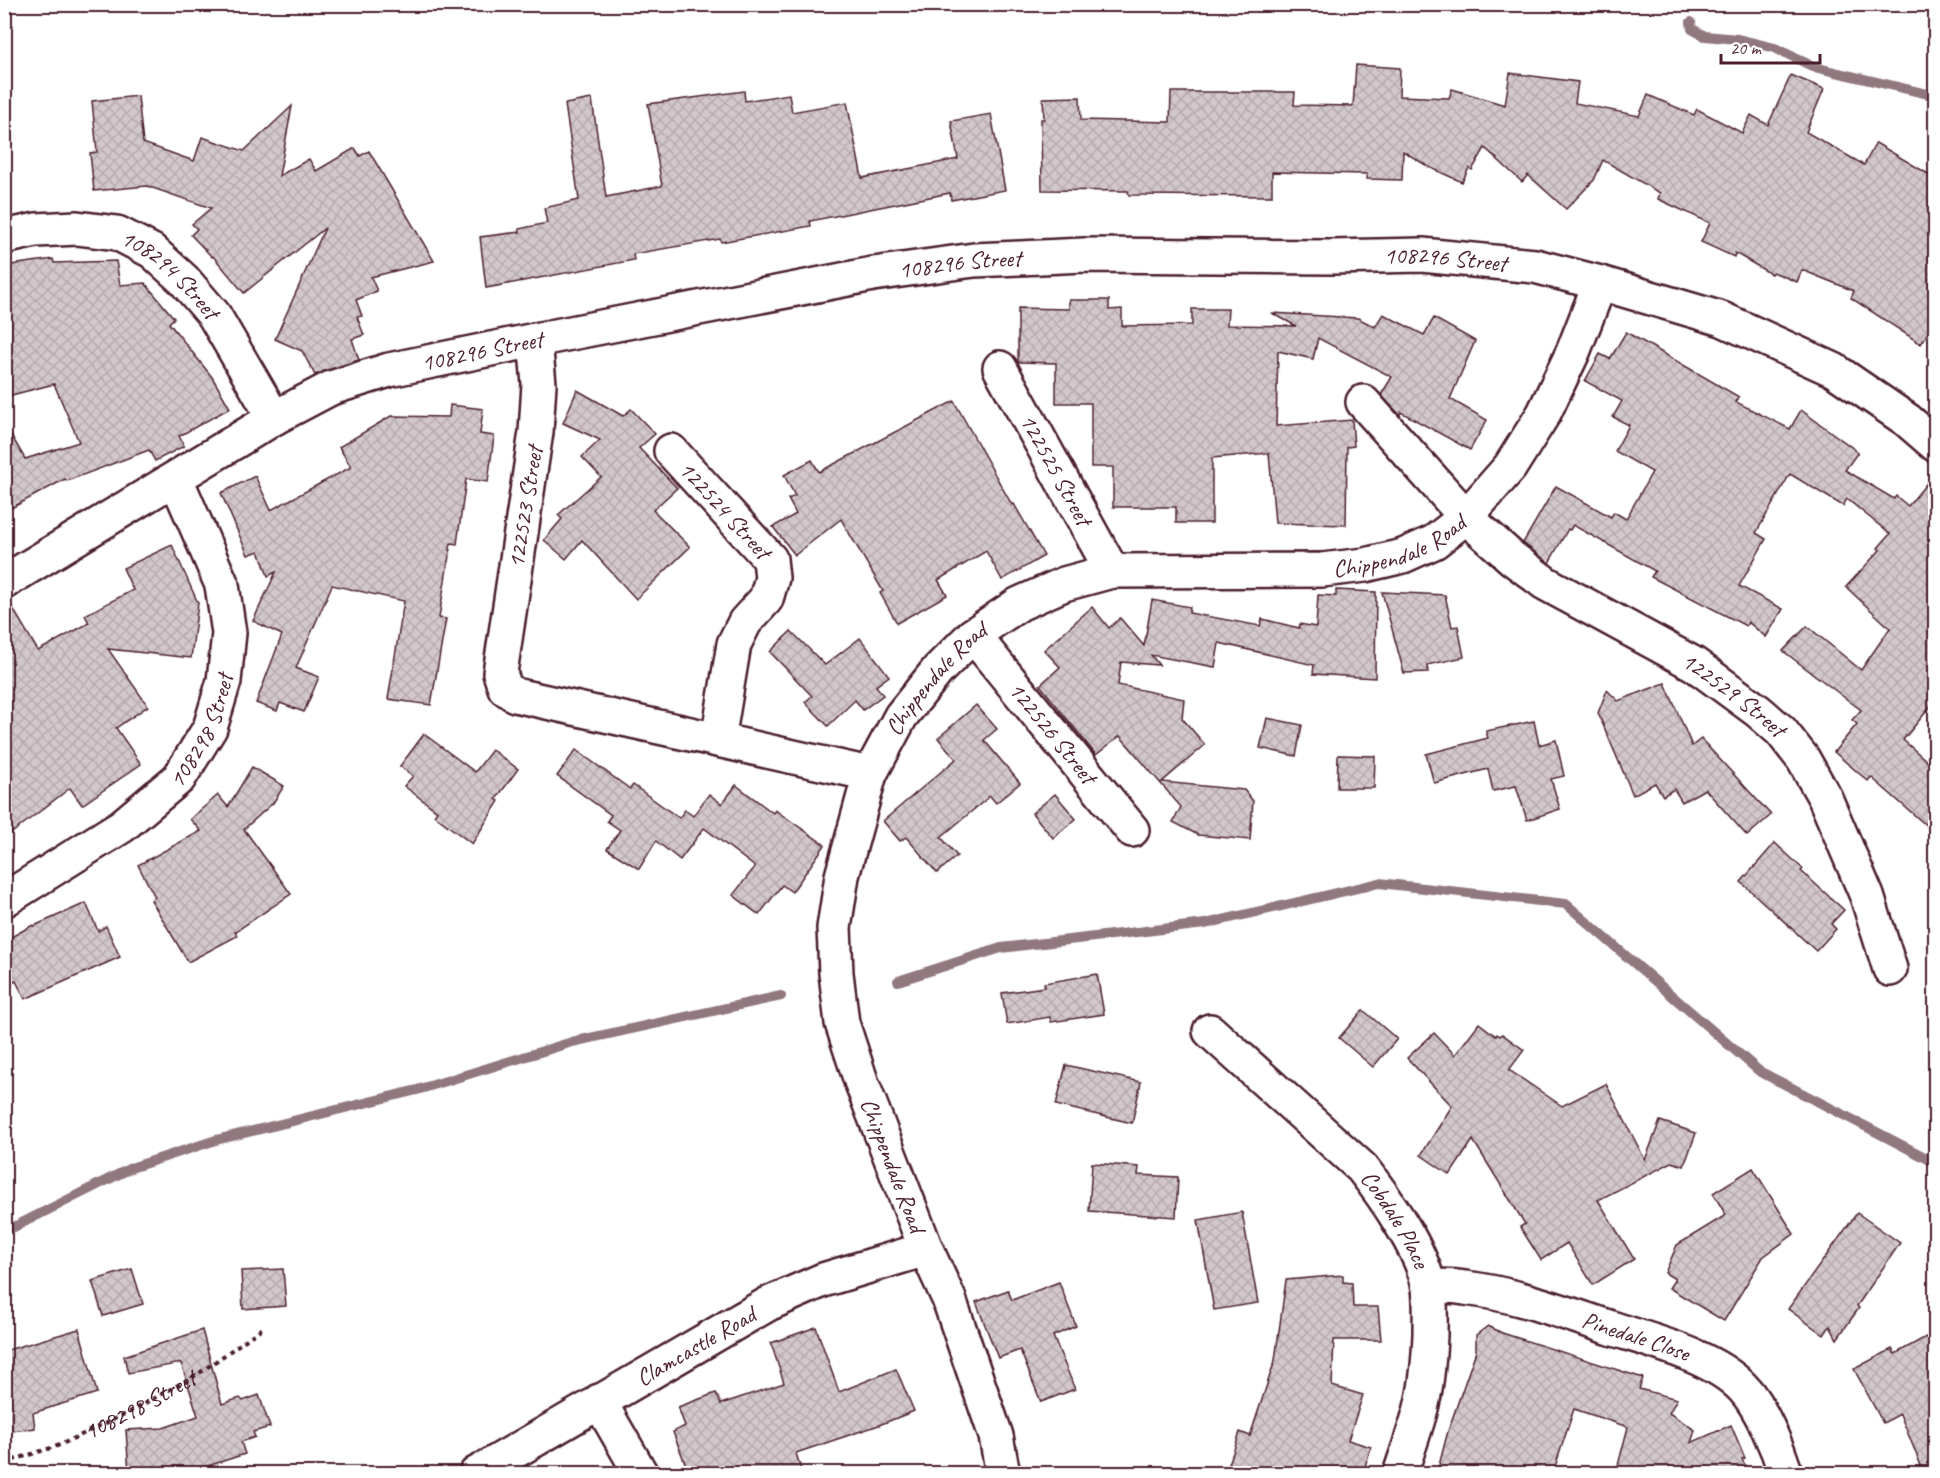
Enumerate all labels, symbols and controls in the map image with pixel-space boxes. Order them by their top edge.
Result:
scale bar [1721,27,1820,65]
text: 20 m [1730,37,1763,59]
street label: 108294 Street [116,223,228,328]
street label: 108296 Street [1384,240,1511,278]
street label: 108296 Street [897,243,1025,285]
street label: 108296 Street [419,323,548,378]
street label: 122525 Street [1013,408,1100,533]
street label: 122523 Street [501,441,550,570]
street label: 122524 Street [672,454,780,568]
street label: Chippendale Road [1331,506,1474,584]
street label: Chippendale Road [878,613,995,741]
street label: 122529 Street [1677,645,1794,745]
street label: 108298 Street [163,670,240,795]
street label: 122526 Street [1002,676,1105,792]
street label: Chippendale Road [854,1094,934,1240]
street label: Cobdale Place [1354,1164,1438,1274]
street label: Clamcastle Road [630,1298,764,1393]
street label: Pinedale Close [1578,1304,1696,1369]
street label: 108298 Street [78,1362,204,1447]

